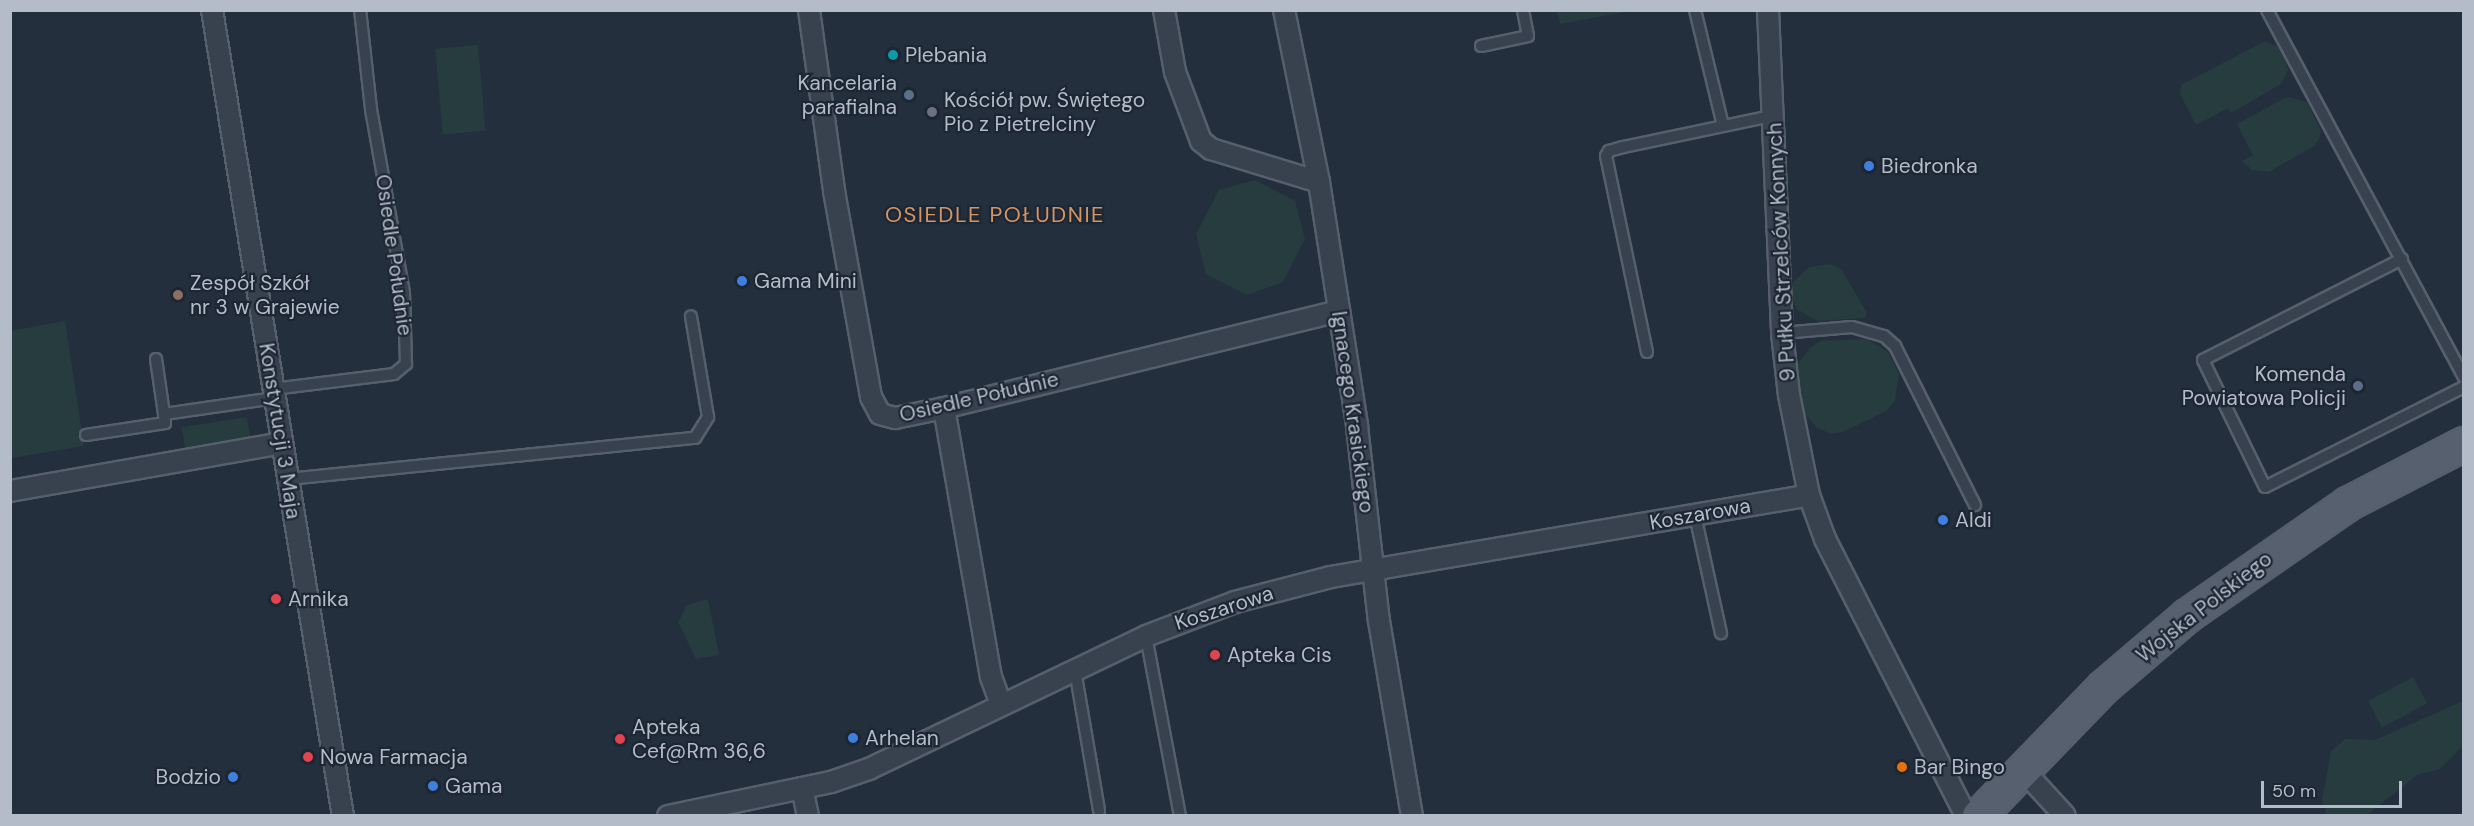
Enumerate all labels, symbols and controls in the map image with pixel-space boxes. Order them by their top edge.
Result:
place label: Plebania [905,42,987,68]
marker: Plebania [886,48,900,62]
place label: Kancelaria parafialna [797,70,897,120]
place label: Kościół pw. Świętego Pio z Pietrelciny [944,87,1145,137]
marker: Kancelaria parafialna [902,88,916,102]
marker: Kościół pw. Świętego Pio z Pietrelciny [925,105,939,119]
street label: 9 Pułku Strzelców Konnych [1762,122,1800,382]
place label: Biedronka [1881,153,1978,179]
marker: Biedronka [1862,159,1876,173]
street label: Osiedle Południe [370,173,418,337]
district label: OSIEDLE POŁUDNIE [885,202,1105,228]
place label: Gama Mini [754,268,857,294]
place label: Zespół Szkół nr 3 w Grajewie [190,270,340,320]
marker: Gama Mini [735,274,749,288]
marker: Zespół Szkół nr 3 w Grajewie [171,288,185,302]
street label: Ignacego Krasickiego [1326,309,1380,515]
street label: Konstytucji 3 Maja [254,341,306,521]
place label: Komenda Powiatowa Policji [2182,361,2346,411]
street label: Osiedle Południe [897,366,1061,428]
marker: Komenda Powiatowa Policji [2351,379,2365,393]
street label: Koszarowa [1648,493,1752,535]
place label: Aldi [1955,507,1992,533]
marker: Aldi [1936,513,1950,527]
street label: Wojska Polskiego [2131,546,2277,668]
street label: Koszarowa [1172,580,1276,636]
place label: Arnika [288,586,349,612]
marker: Arnika [269,592,283,606]
place label: Apteka Cis [1227,642,1332,668]
marker: Apteka Cis [1208,648,1222,662]
place label: Apteka Cef@Rm 36,6 [632,714,766,764]
place label: Arhelan [865,725,939,751]
marker: Arhelan [846,731,860,745]
marker: Apteka Cef@Rm 36,6 [613,732,627,746]
place label: Nowa Farmacja [320,744,468,770]
marker: Nowa Farmacja [301,750,315,764]
place label: Bar Bingo [1914,754,2005,780]
marker: Bar Bingo [1895,760,1909,774]
place label: Bodzio [156,764,221,790]
scale bar [2264,769,2405,807]
marker: Bodzio [226,770,240,784]
place label: Gama [445,773,502,799]
marker: Gama [426,779,440,793]
text: 50 m [2272,779,2316,803]

